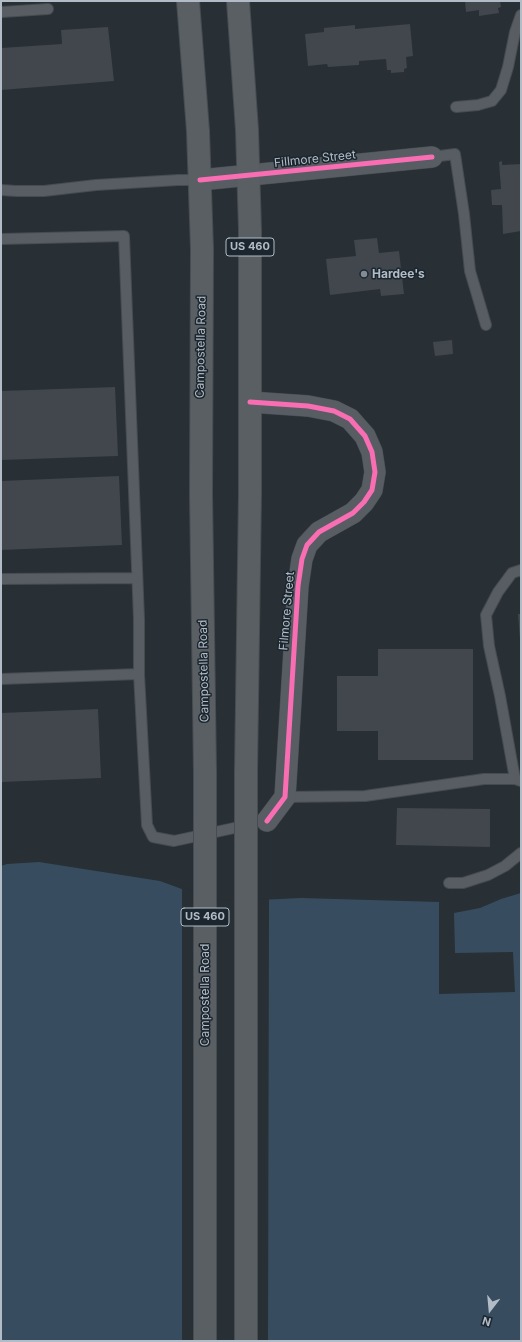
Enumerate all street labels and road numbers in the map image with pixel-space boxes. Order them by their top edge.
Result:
street label: Fillmore Street [273,148,357,170]
road number: US 460 [226,238,274,256]
street label: Campostella Road [193,296,209,398]
street label: Filmore Street [276,571,298,651]
street label: Campostella Road [196,620,212,722]
road number: US 460 [181,908,229,926]
street label: Campostella Road [198,944,212,1046]

